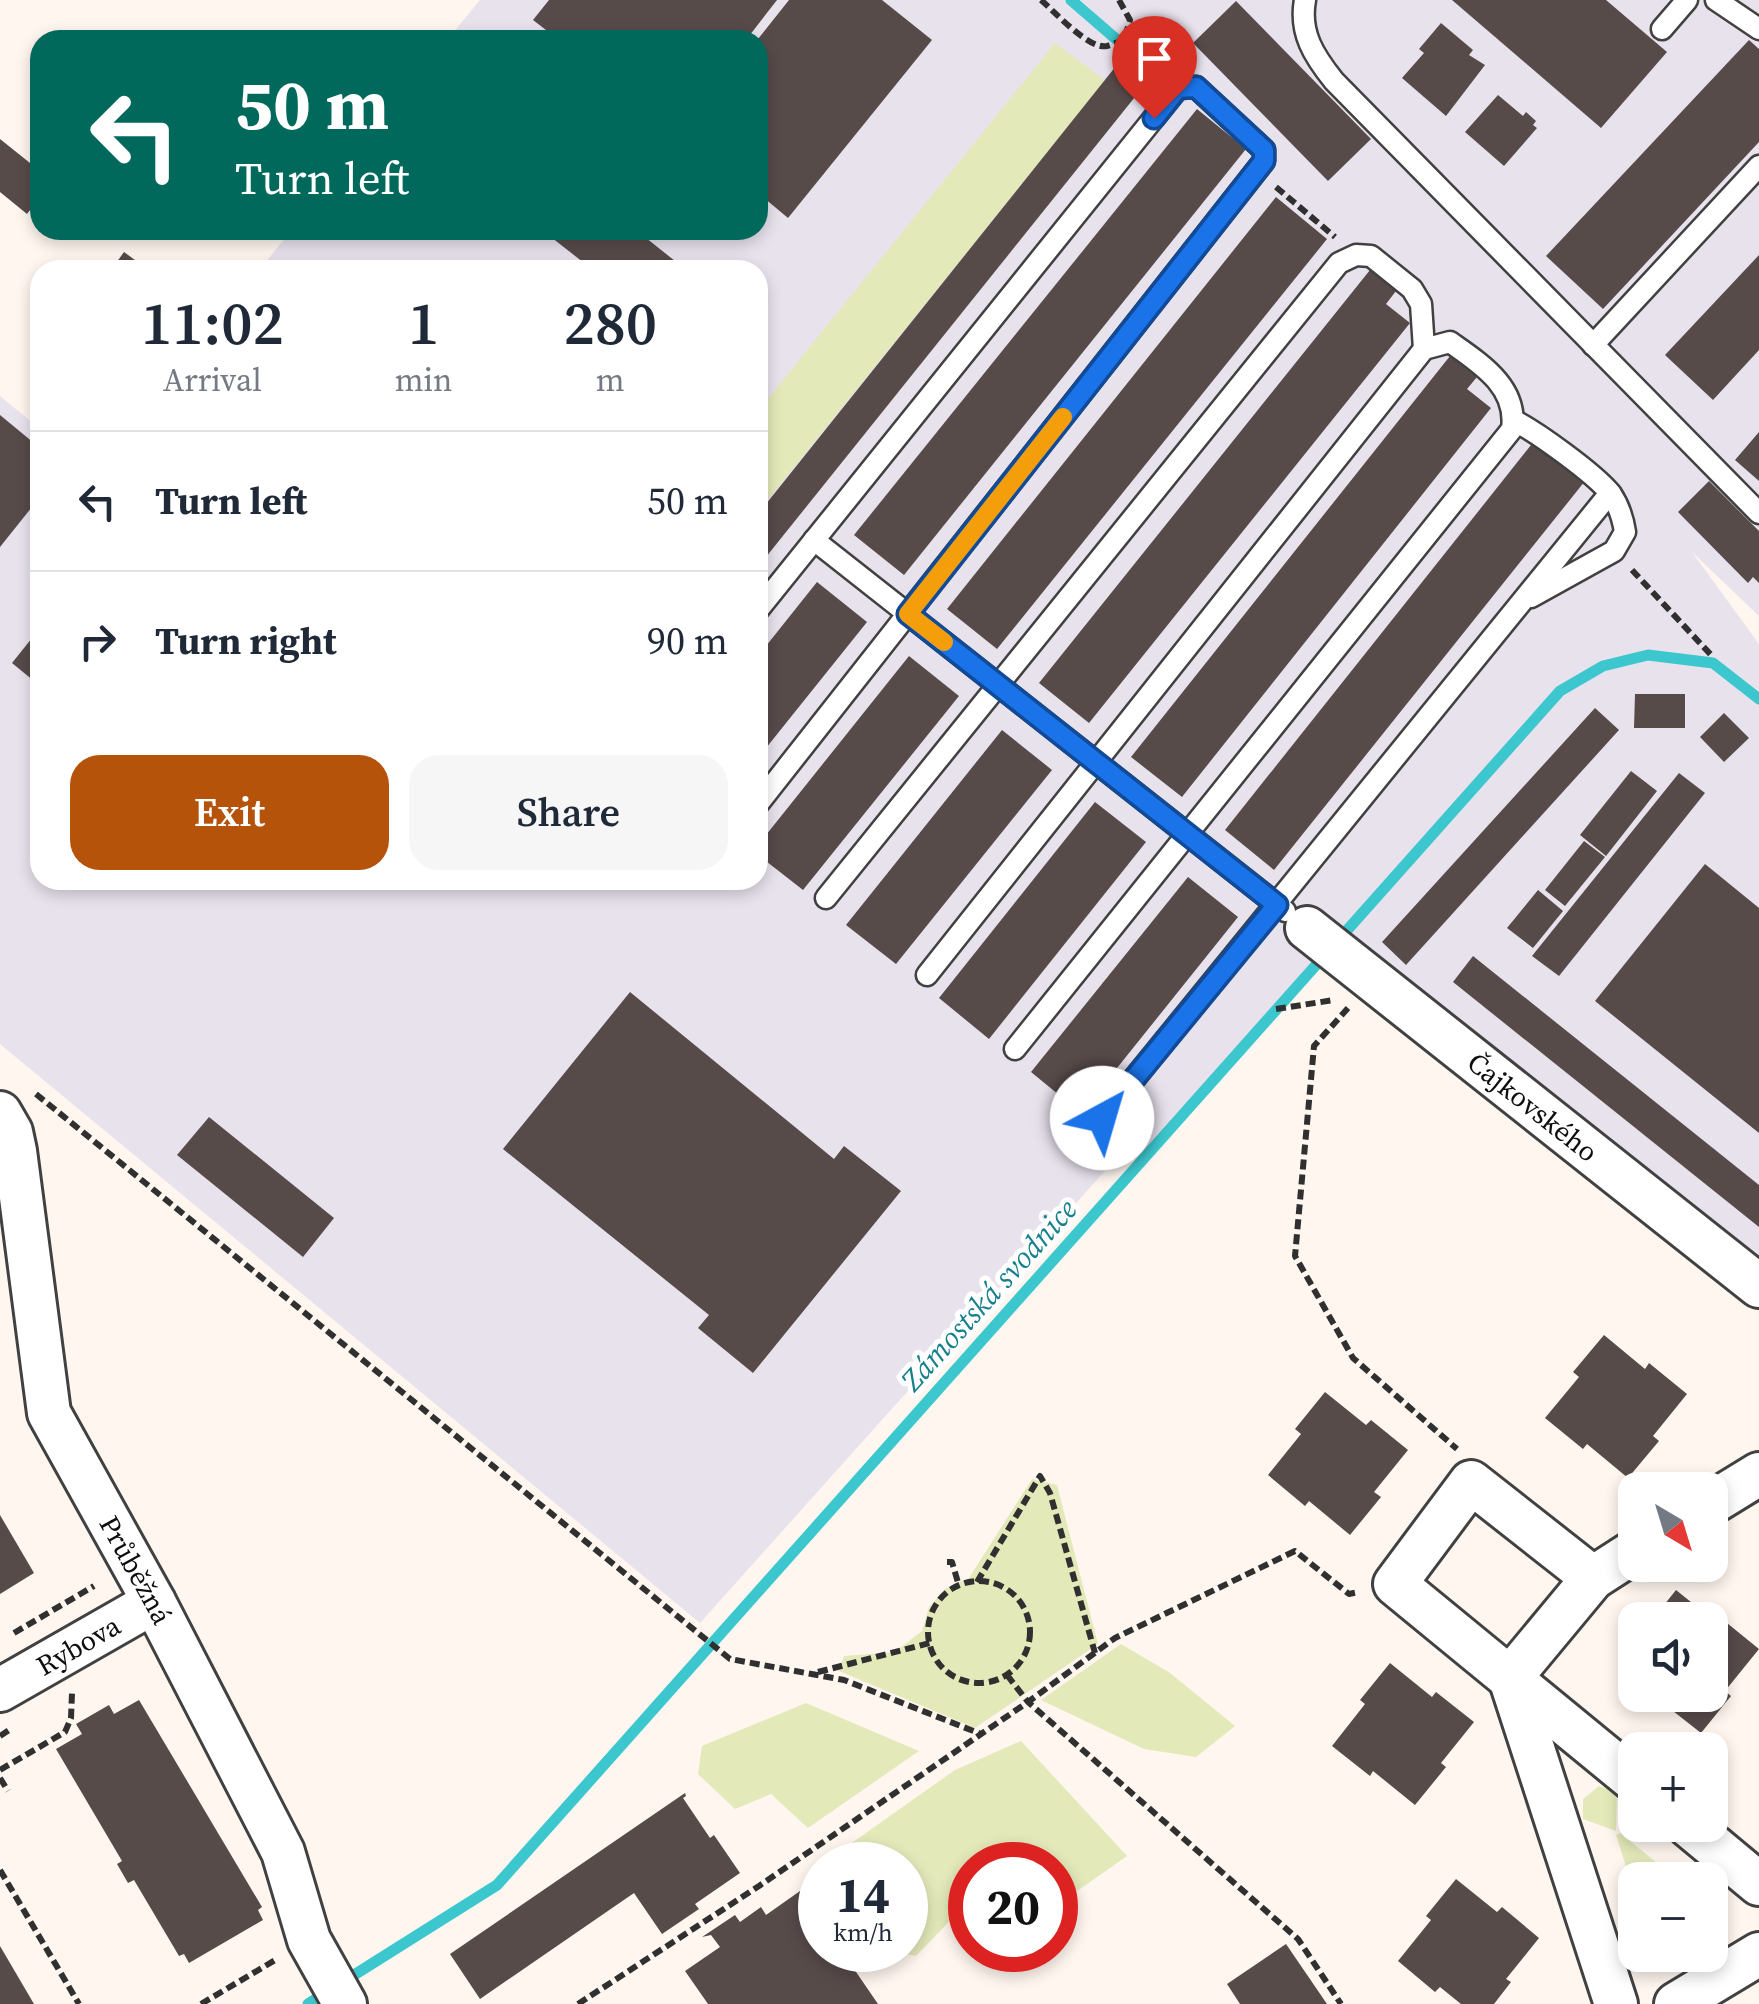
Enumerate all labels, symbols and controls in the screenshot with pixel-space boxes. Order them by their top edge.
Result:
pin [1112,16,1197,119]
icon: arrive [1127,31,1182,86]
text: 50 m [235,56,389,152]
icon: left [70,70,200,200]
text: Turn left [235,147,409,209]
text: 11:02 [141,282,284,364]
text: 1 [408,282,439,364]
text: 280 [563,282,657,364]
text: Arrival [163,358,262,402]
text: min [395,358,452,402]
text: m [596,358,625,402]
icon: left [70,474,125,529]
text: Turn left [155,475,307,527]
text: 50 m [647,475,728,527]
icon: right [70,614,125,669]
text: Turn right [155,615,337,667]
text: 90 m [647,615,728,667]
button: Exit [70,755,389,870]
button: Share [409,755,728,870]
street label: Čajkovského [1460,1043,1606,1170]
position arrow [1050,1066,1154,1170]
water label: Zámostská svodnice [891,1190,1086,1400]
north arrow [1618,1472,1728,1582]
map controls [1618,1472,1728,1972]
street label: Průběžná [91,1509,182,1631]
button: sound [1618,1602,1728,1712]
street label: Rybova [29,1606,128,1684]
button: + [1618,1732,1728,1842]
speed limit sign: 20 [948,1842,1078,1972]
text: 14 [836,1860,890,1929]
button: − [1618,1862,1728,1972]
text: km/h [833,1915,893,1949]

